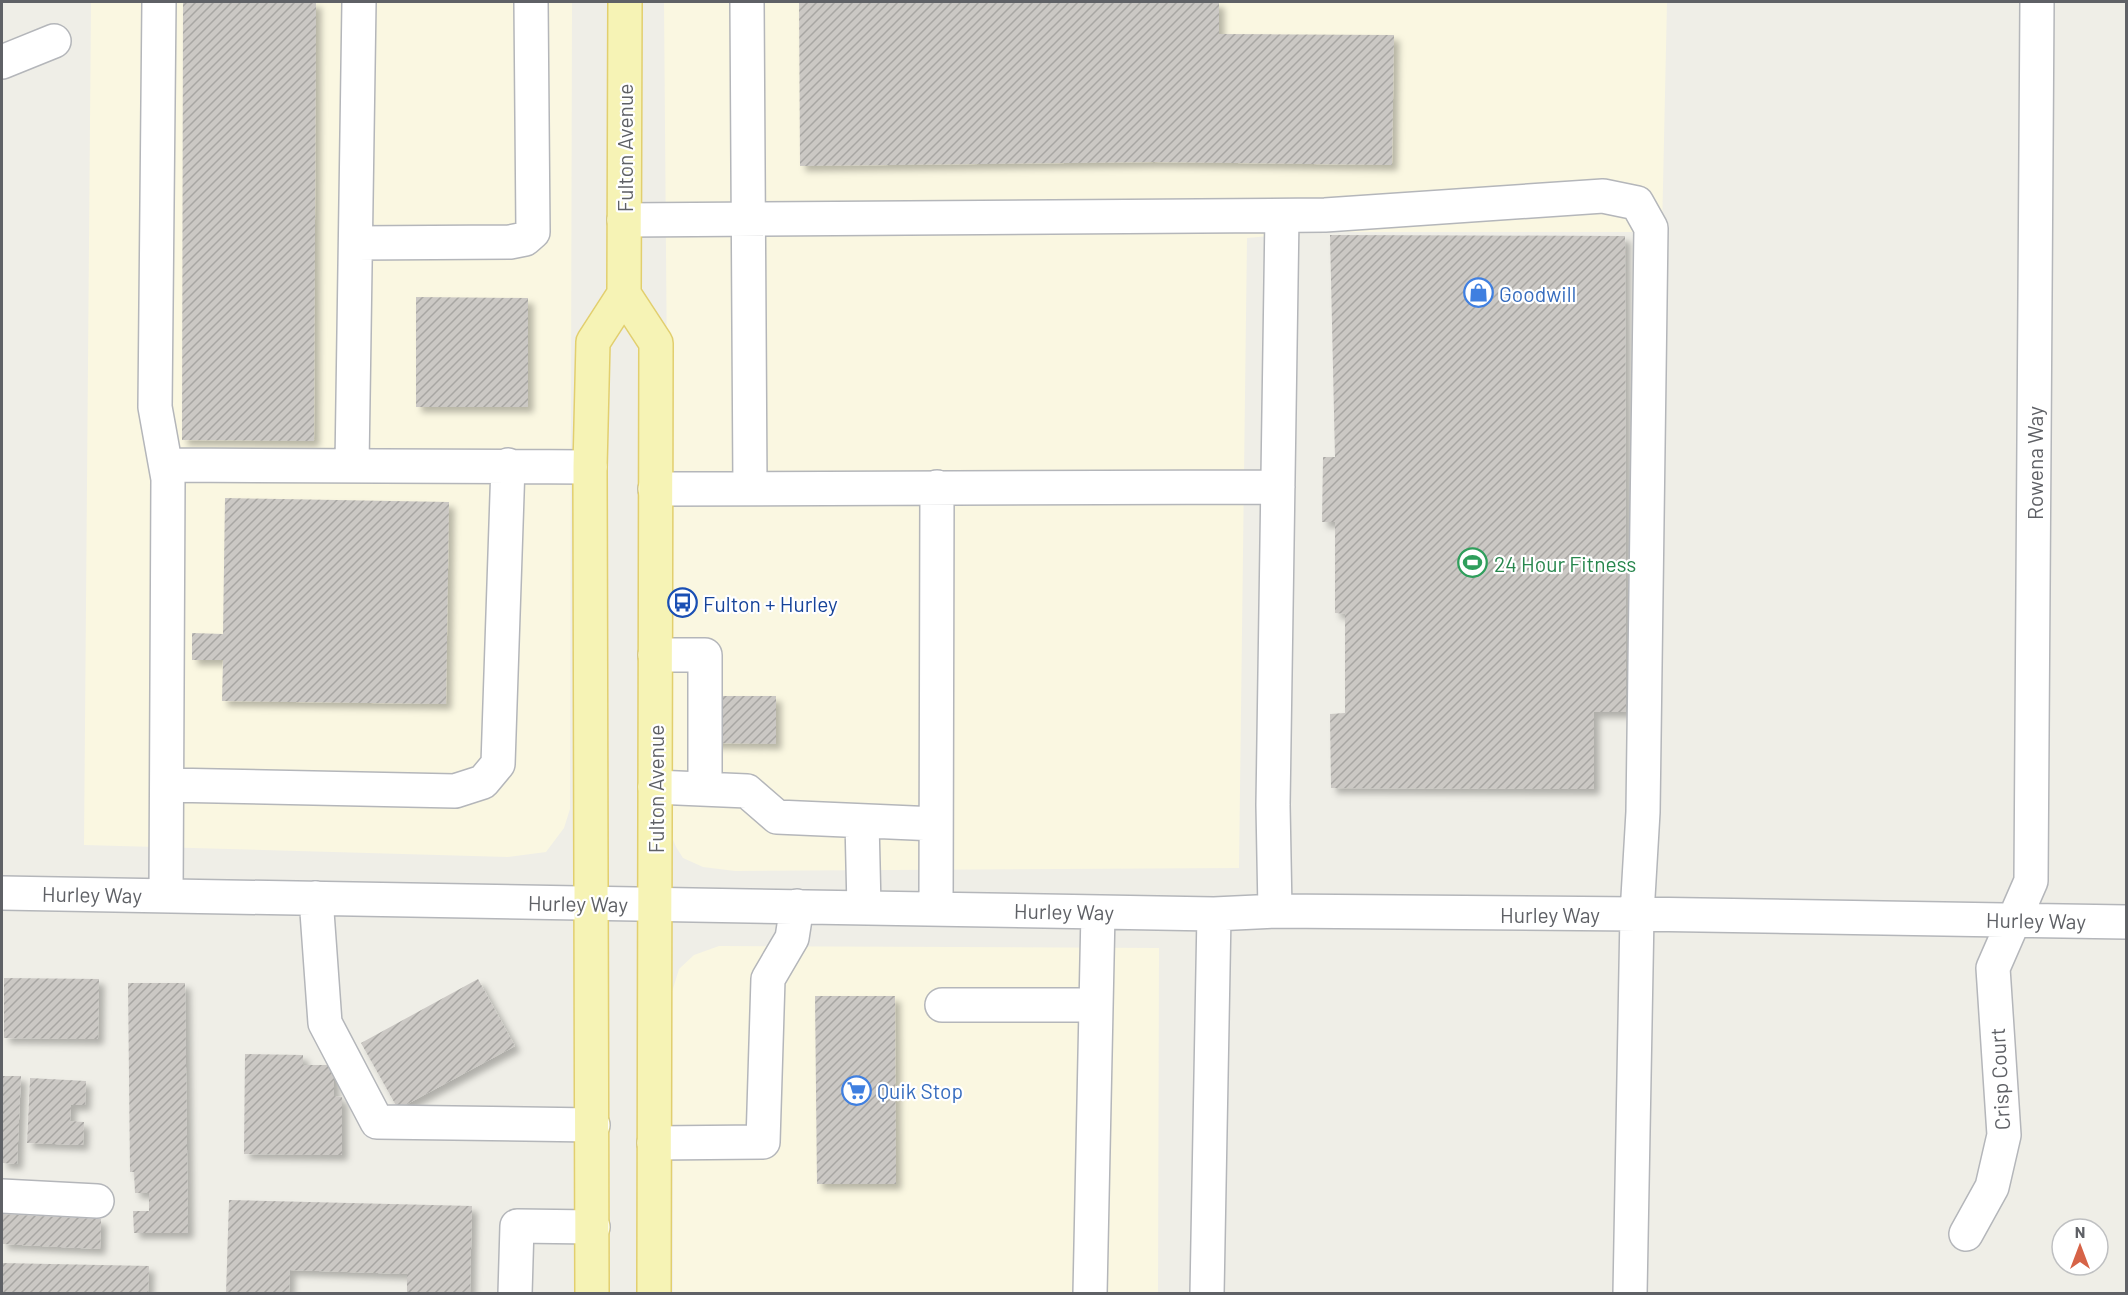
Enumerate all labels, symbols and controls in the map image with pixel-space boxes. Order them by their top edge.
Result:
street label: Fulton Avenue [612,84,637,212]
shop icon: Goodwill [1462,277,1494,309]
place label: Goodwill [1499,281,1576,306]
street label: Rowena Way [2022,406,2047,520]
sports icon: 24 Hour Fitness [1457,547,1489,579]
place label: 24 Hour Fitness [1494,551,1636,576]
bus stop icon: Fulton + Hurley [666,587,698,619]
place label: Fulton + Hurley [703,591,838,616]
street label: Fulton Avenue [643,725,668,853]
street label: Hurley Way [42,881,143,907]
street label: Hurley Way [528,890,629,916]
street label: Hurley Way [1014,898,1115,924]
street label: Hurley Way [1500,902,1600,927]
street label: Hurley Way [1986,907,2087,933]
street label: Crisp Court [1984,1027,2014,1131]
supermarket icon: Quik Stop [840,1074,872,1106]
place label: Quik Stop [877,1078,963,1103]
north arrow [2050,1217,2110,1277]
text: N [2075,1222,2085,1241]

